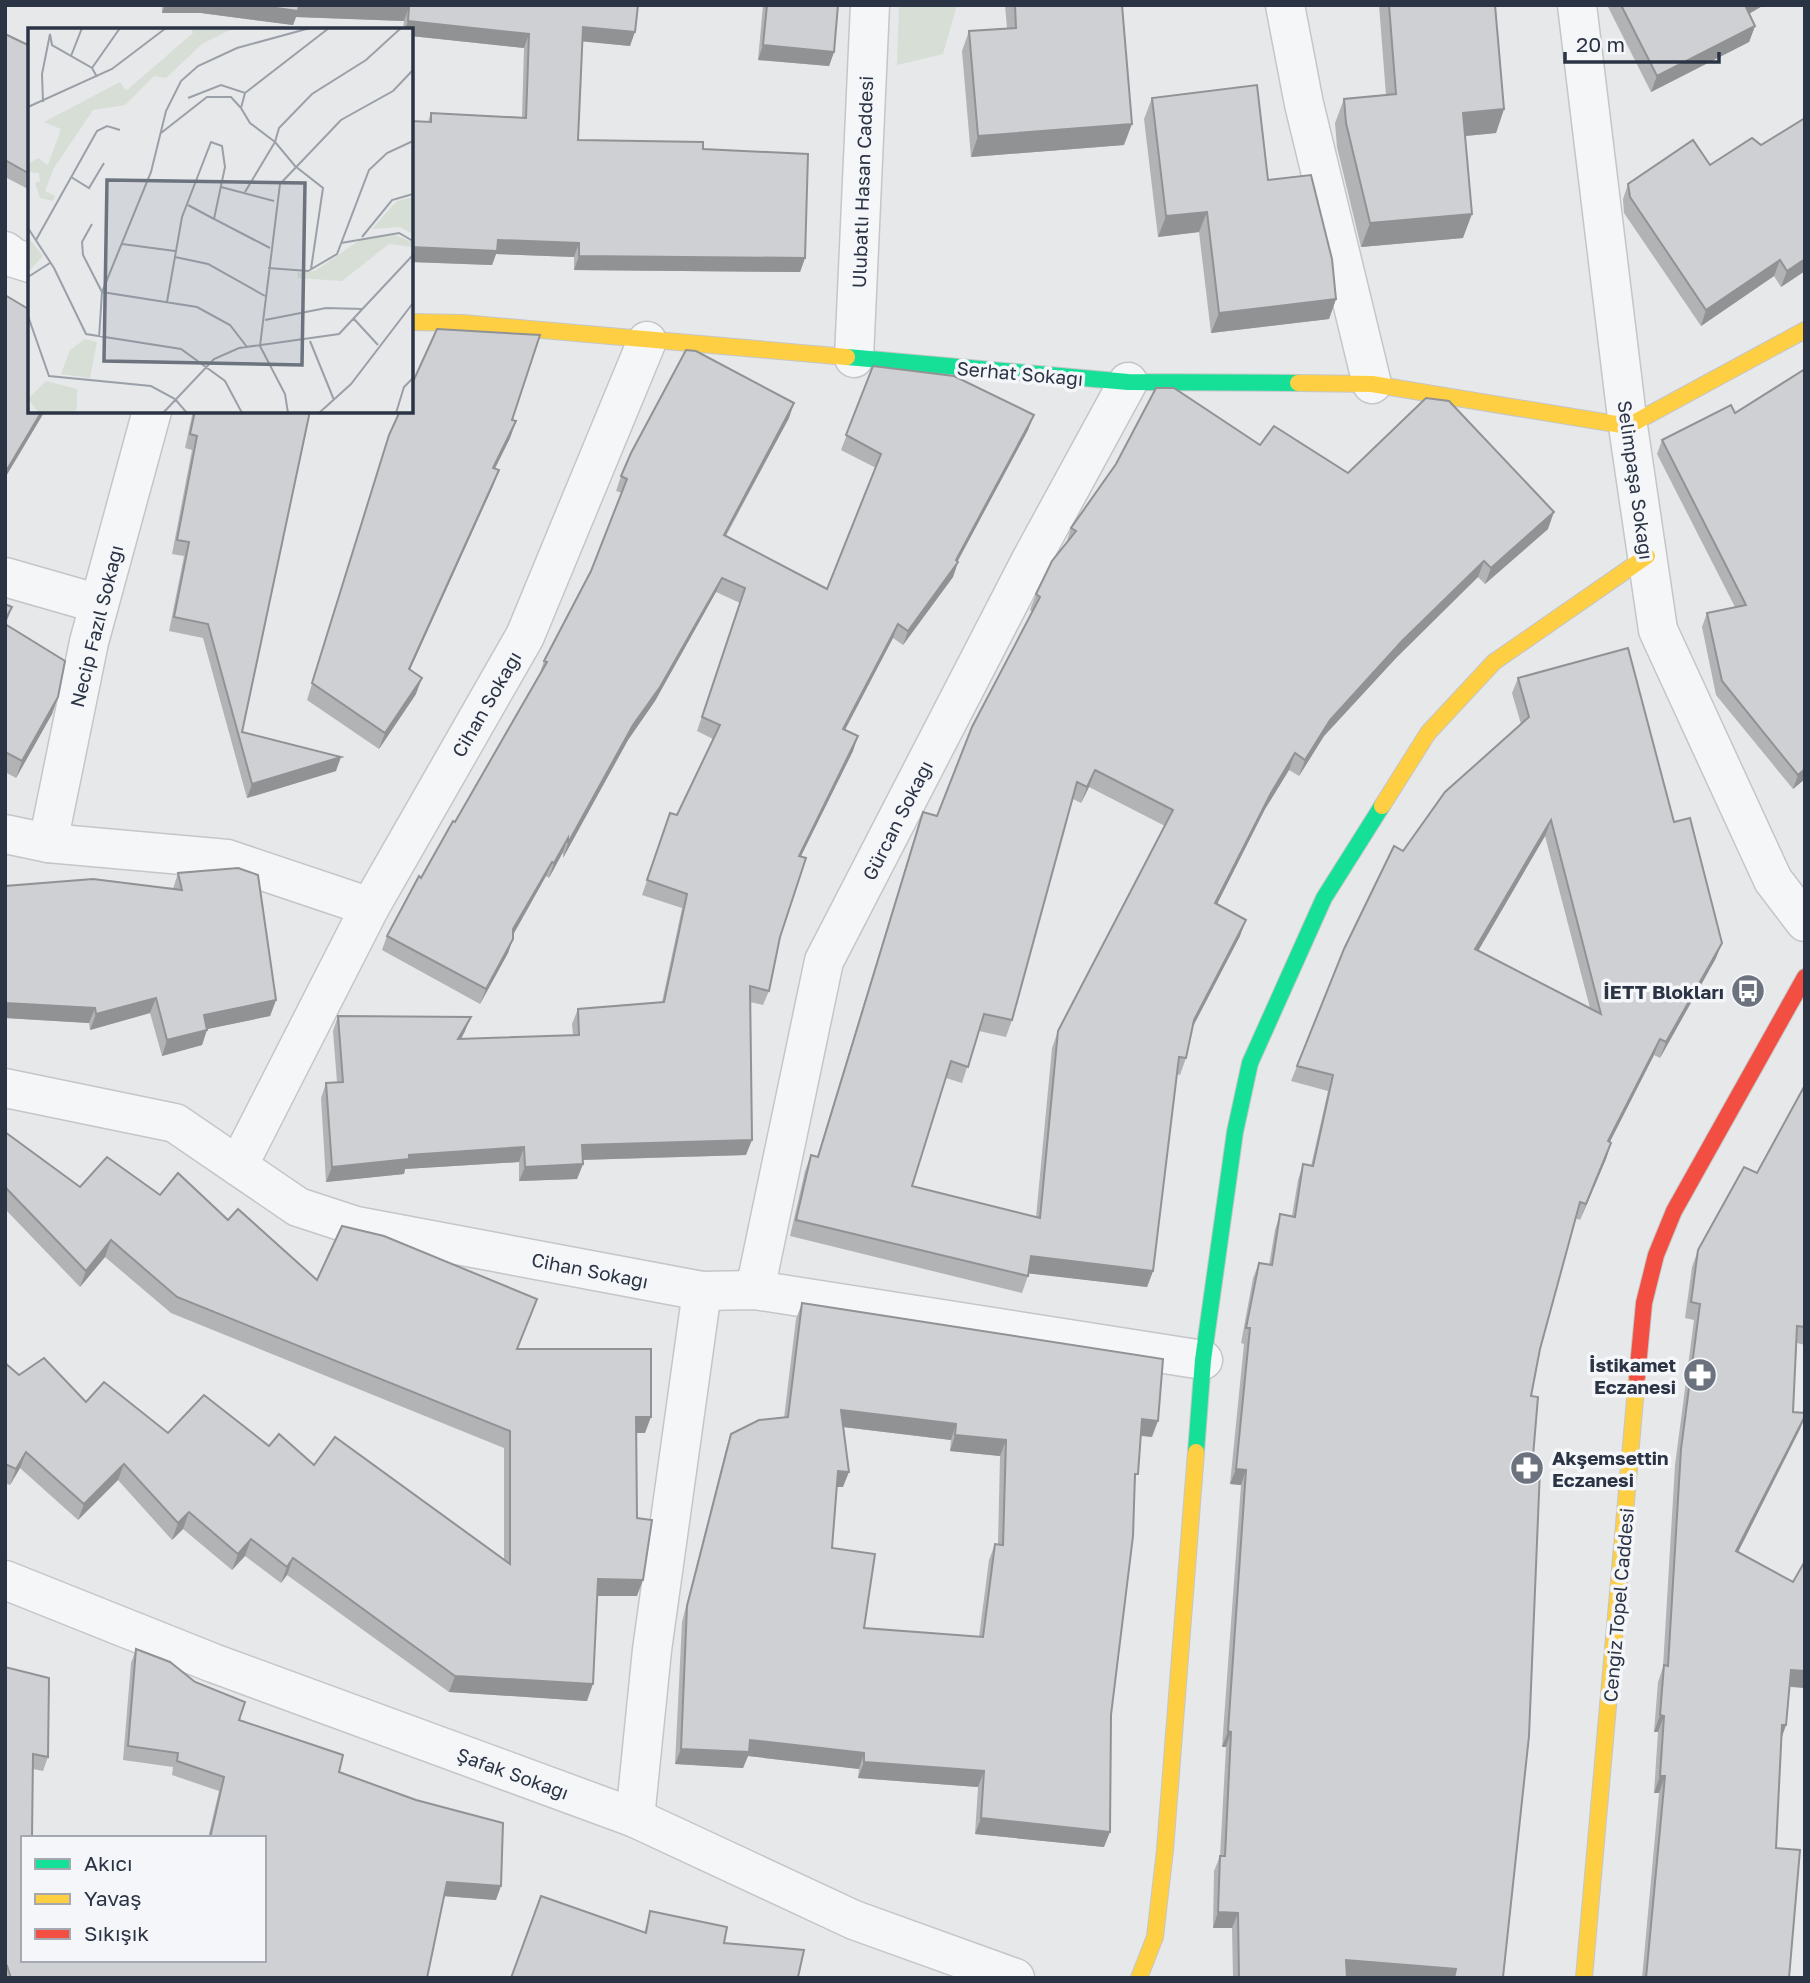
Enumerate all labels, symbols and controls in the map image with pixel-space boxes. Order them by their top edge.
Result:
scale bar [1565,21,1719,65]
inset map [28,28,413,413]
text: 20 m [1576,31,1625,57]
street label: Ulubatlı Hasan Caddesi [847,75,877,289]
street label: Serhat Sokağı [956,356,1084,390]
street label: Selimpaşa Sokağı [1613,399,1659,561]
street label: Necip Fazıl Sokağı [65,543,127,709]
street label: Cihan Sokağı [446,647,526,761]
street label: Gürcan Sokağı [857,756,937,884]
bus stop icon: İETT Blokları [1729,972,1767,1010]
place label: İETT Blokları [1603,980,1724,1003]
street label: Cihan Sokağı [530,1247,650,1293]
place label: İstikamet Eczanesi [1589,1353,1676,1398]
pharmacy icon: İstikamet Eczanesi [1681,1356,1719,1394]
place label: Akşemsettin Eczanesi [1552,1446,1668,1491]
pharmacy icon: Akşemsettin Eczanesi [1508,1449,1546,1487]
street label: Cengiz Topel Caddesi [1598,1507,1638,1703]
street label: Şafak Sokağı [454,1742,572,1804]
legend [21,1836,266,1962]
text: Akıcı [84,1850,133,1876]
text: Yavaş [84,1885,141,1911]
text: Sıkışık [84,1920,149,1946]

